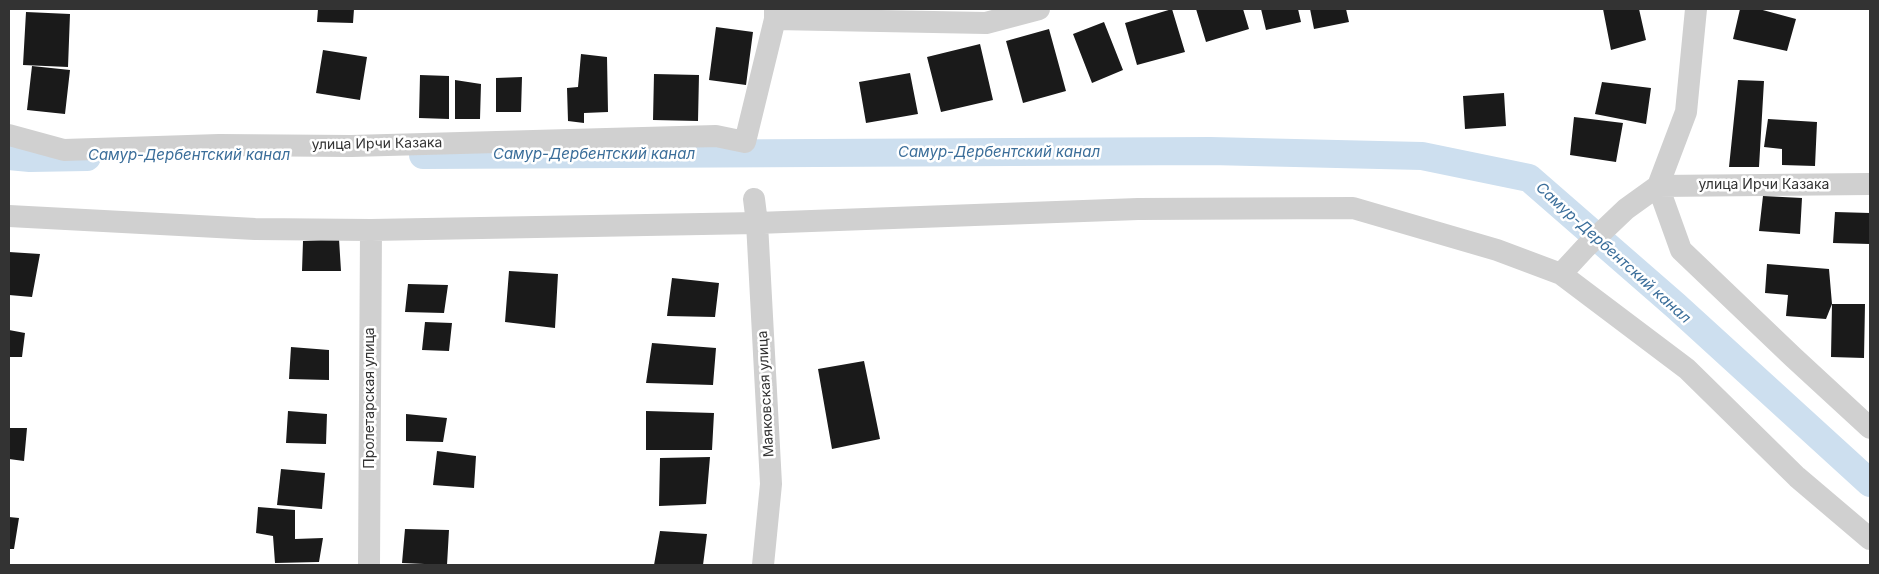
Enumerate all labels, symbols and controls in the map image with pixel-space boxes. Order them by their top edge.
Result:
street label: улица Ирчи Казака [311,134,443,154]
water label: Самур-Дербентский канал [898,143,1100,161]
water label: Самур-Дербентский канал [493,145,695,163]
water label: Самур-Дербентский канал [88,146,290,164]
street label: улица Ирчи Казака [1699,177,1829,193]
water label: Самур-Дербентский канал [1532,179,1694,327]
street label: Пролетарская улица [362,327,378,469]
street label: Маяковская улица [754,330,778,458]

